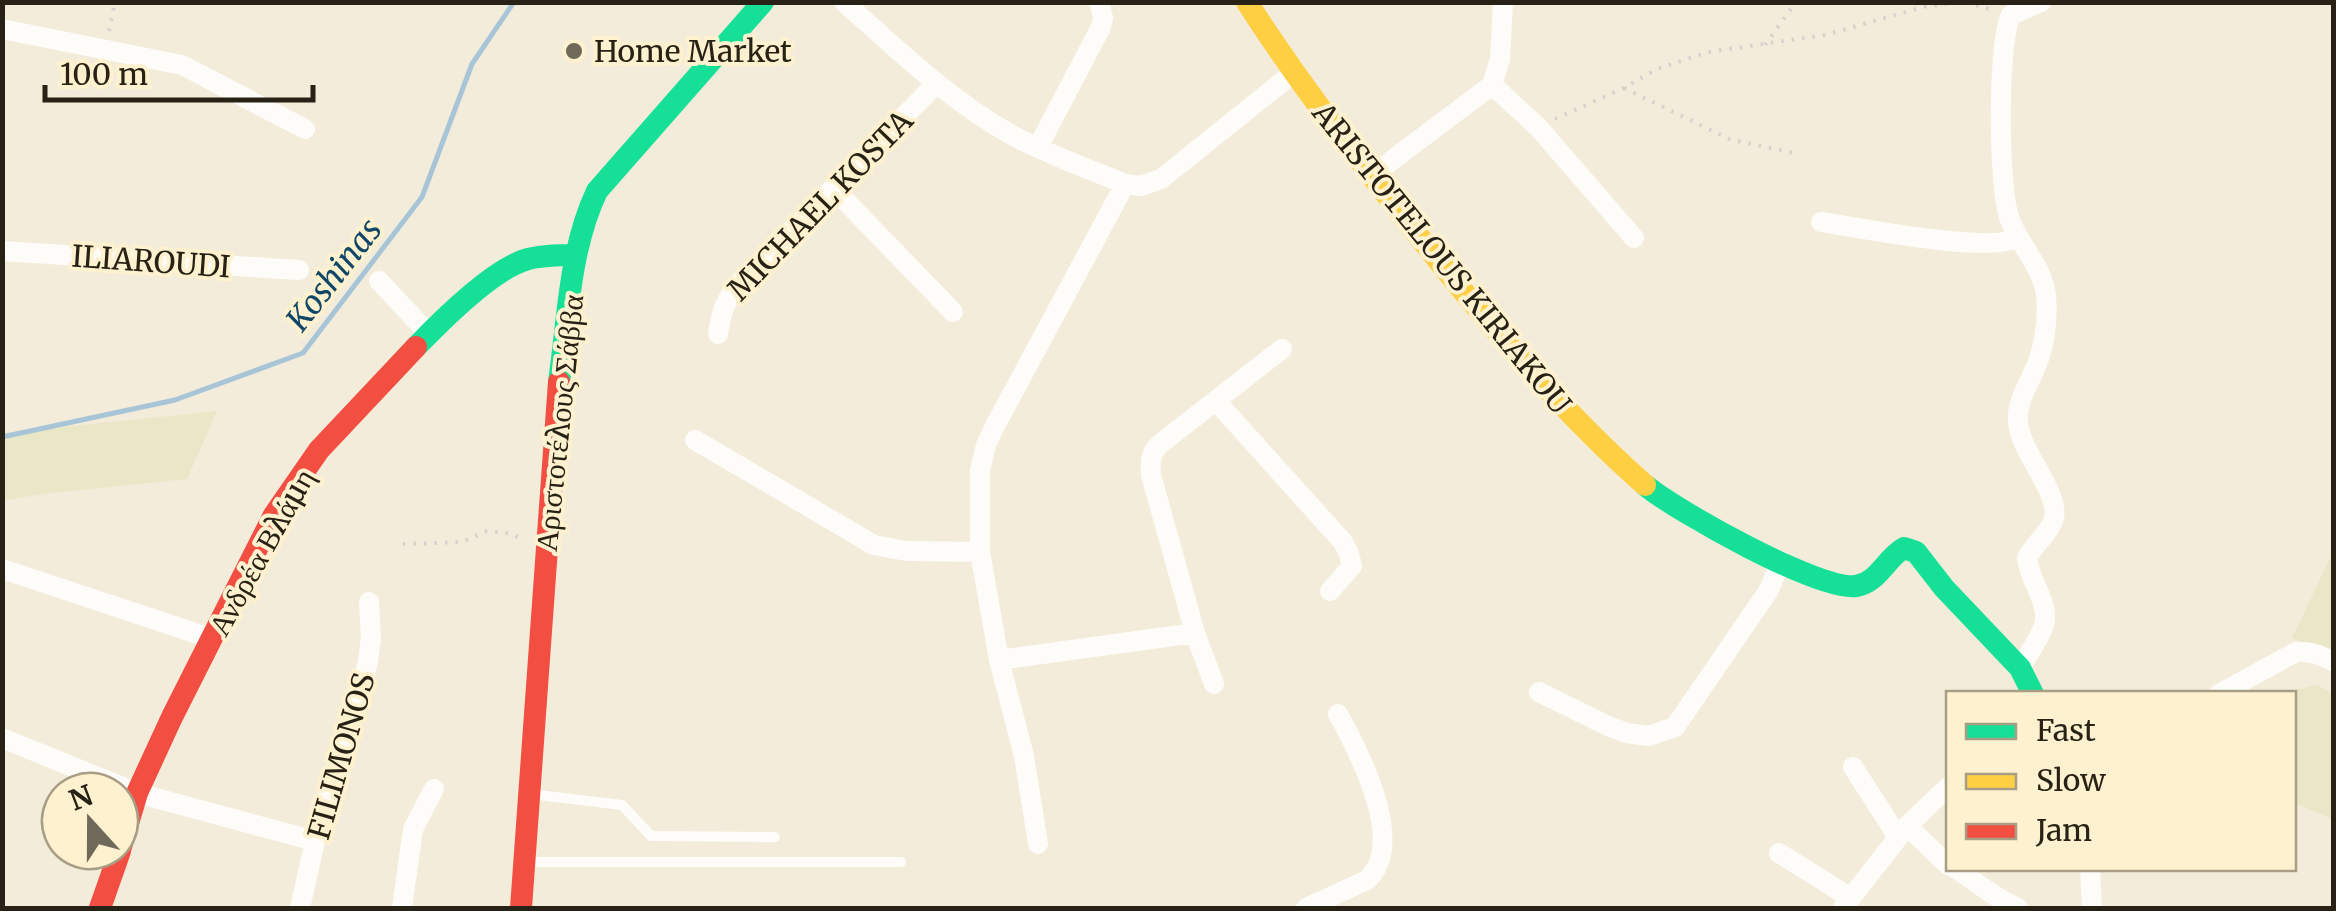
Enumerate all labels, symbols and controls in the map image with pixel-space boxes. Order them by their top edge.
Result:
place label: Home Market [594,32,792,70]
scale bar [45,40,312,102]
marker: Home Market [563,40,585,62]
text: 100 m [60,55,148,93]
street label: ARISTOTELOUS KIRIAKOU [1304,94,1580,422]
street label: MICHAEL KOSTA [720,101,921,308]
water label: Koshinas [277,211,390,340]
street label: ILIAROUDI [70,236,232,286]
street label: Αριστοτέλους Σάββα [527,292,591,553]
street label: Ανδρέα Βλάμη [199,462,323,642]
street label: FILIMONOS [299,668,383,844]
legend [1946,691,2296,871]
text: Fast [2036,711,2096,749]
text: Slow [2036,761,2106,799]
north arrow [40,771,140,871]
text: N [64,777,98,818]
text: Jam [2035,811,2092,849]

